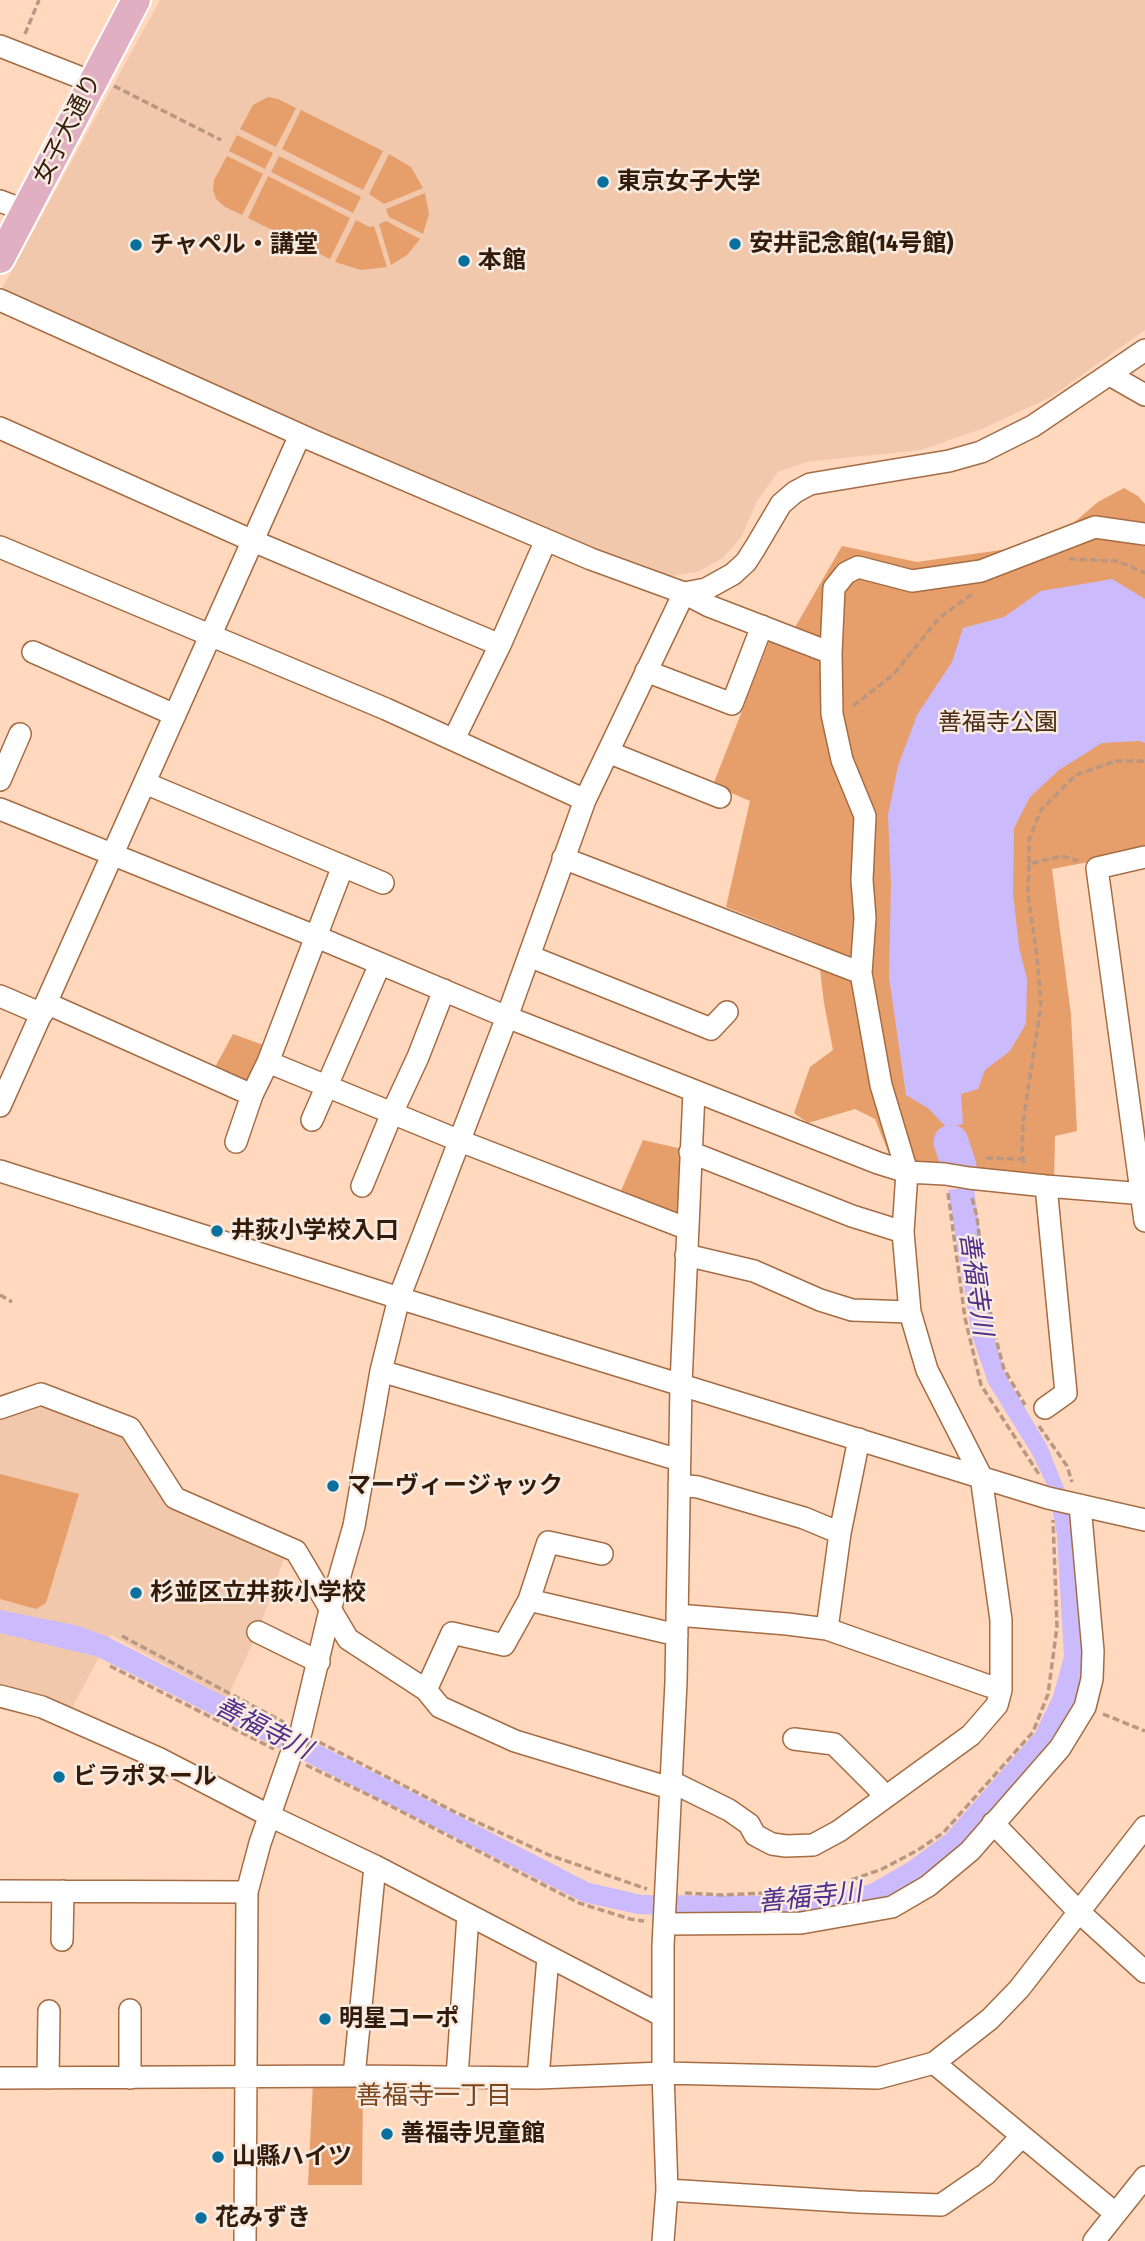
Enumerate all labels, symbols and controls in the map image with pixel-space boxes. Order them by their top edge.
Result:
street label: 女子大通り [28,69,108,189]
place label: 東京女子大学 [617,168,761,196]
marker: 東京女子大学 [595,174,611,190]
place label: 安井記念館(14号館) [749,230,953,258]
place label: チャペル・講堂 [150,231,318,259]
marker: 安井記念館(14号館) [727,236,743,252]
marker: チャペル・講堂 [128,237,144,253]
place label: 本館 [478,247,526,275]
marker: 本館 [456,253,472,269]
park label: 善福寺公園 [938,709,1058,737]
place label: 井荻小学校入口 [231,1217,399,1245]
marker: 井荻小学校入口 [209,1223,225,1239]
water label: 善福寺川 [952,1230,998,1338]
place label: マーヴィージャック [347,1472,563,1500]
marker: マーヴィージャック [325,1478,341,1494]
place label: 杉並区立井荻小学校 [150,1579,366,1607]
marker: 杉並区立井荻小学校 [128,1585,144,1601]
water label: 善福寺川 [210,1691,316,1767]
place label: ビラポヌール [73,1763,217,1791]
marker: ビラポヌール [51,1769,67,1785]
water label: 善福寺川 [757,1877,863,1919]
place label: 明星コーポ [339,2005,459,2033]
marker: 明星コーポ [317,2011,333,2027]
district label: 善福寺一丁目 [356,2081,512,2113]
place label: 善福寺児童館 [401,2120,545,2148]
marker: 善福寺児童館 [379,2126,395,2142]
place label: 山縣ハイツ [232,2143,352,2171]
marker: 山縣ハイツ [210,2149,226,2165]
place label: 花みずき [215,2204,311,2232]
marker: 花みずき [193,2210,209,2226]

